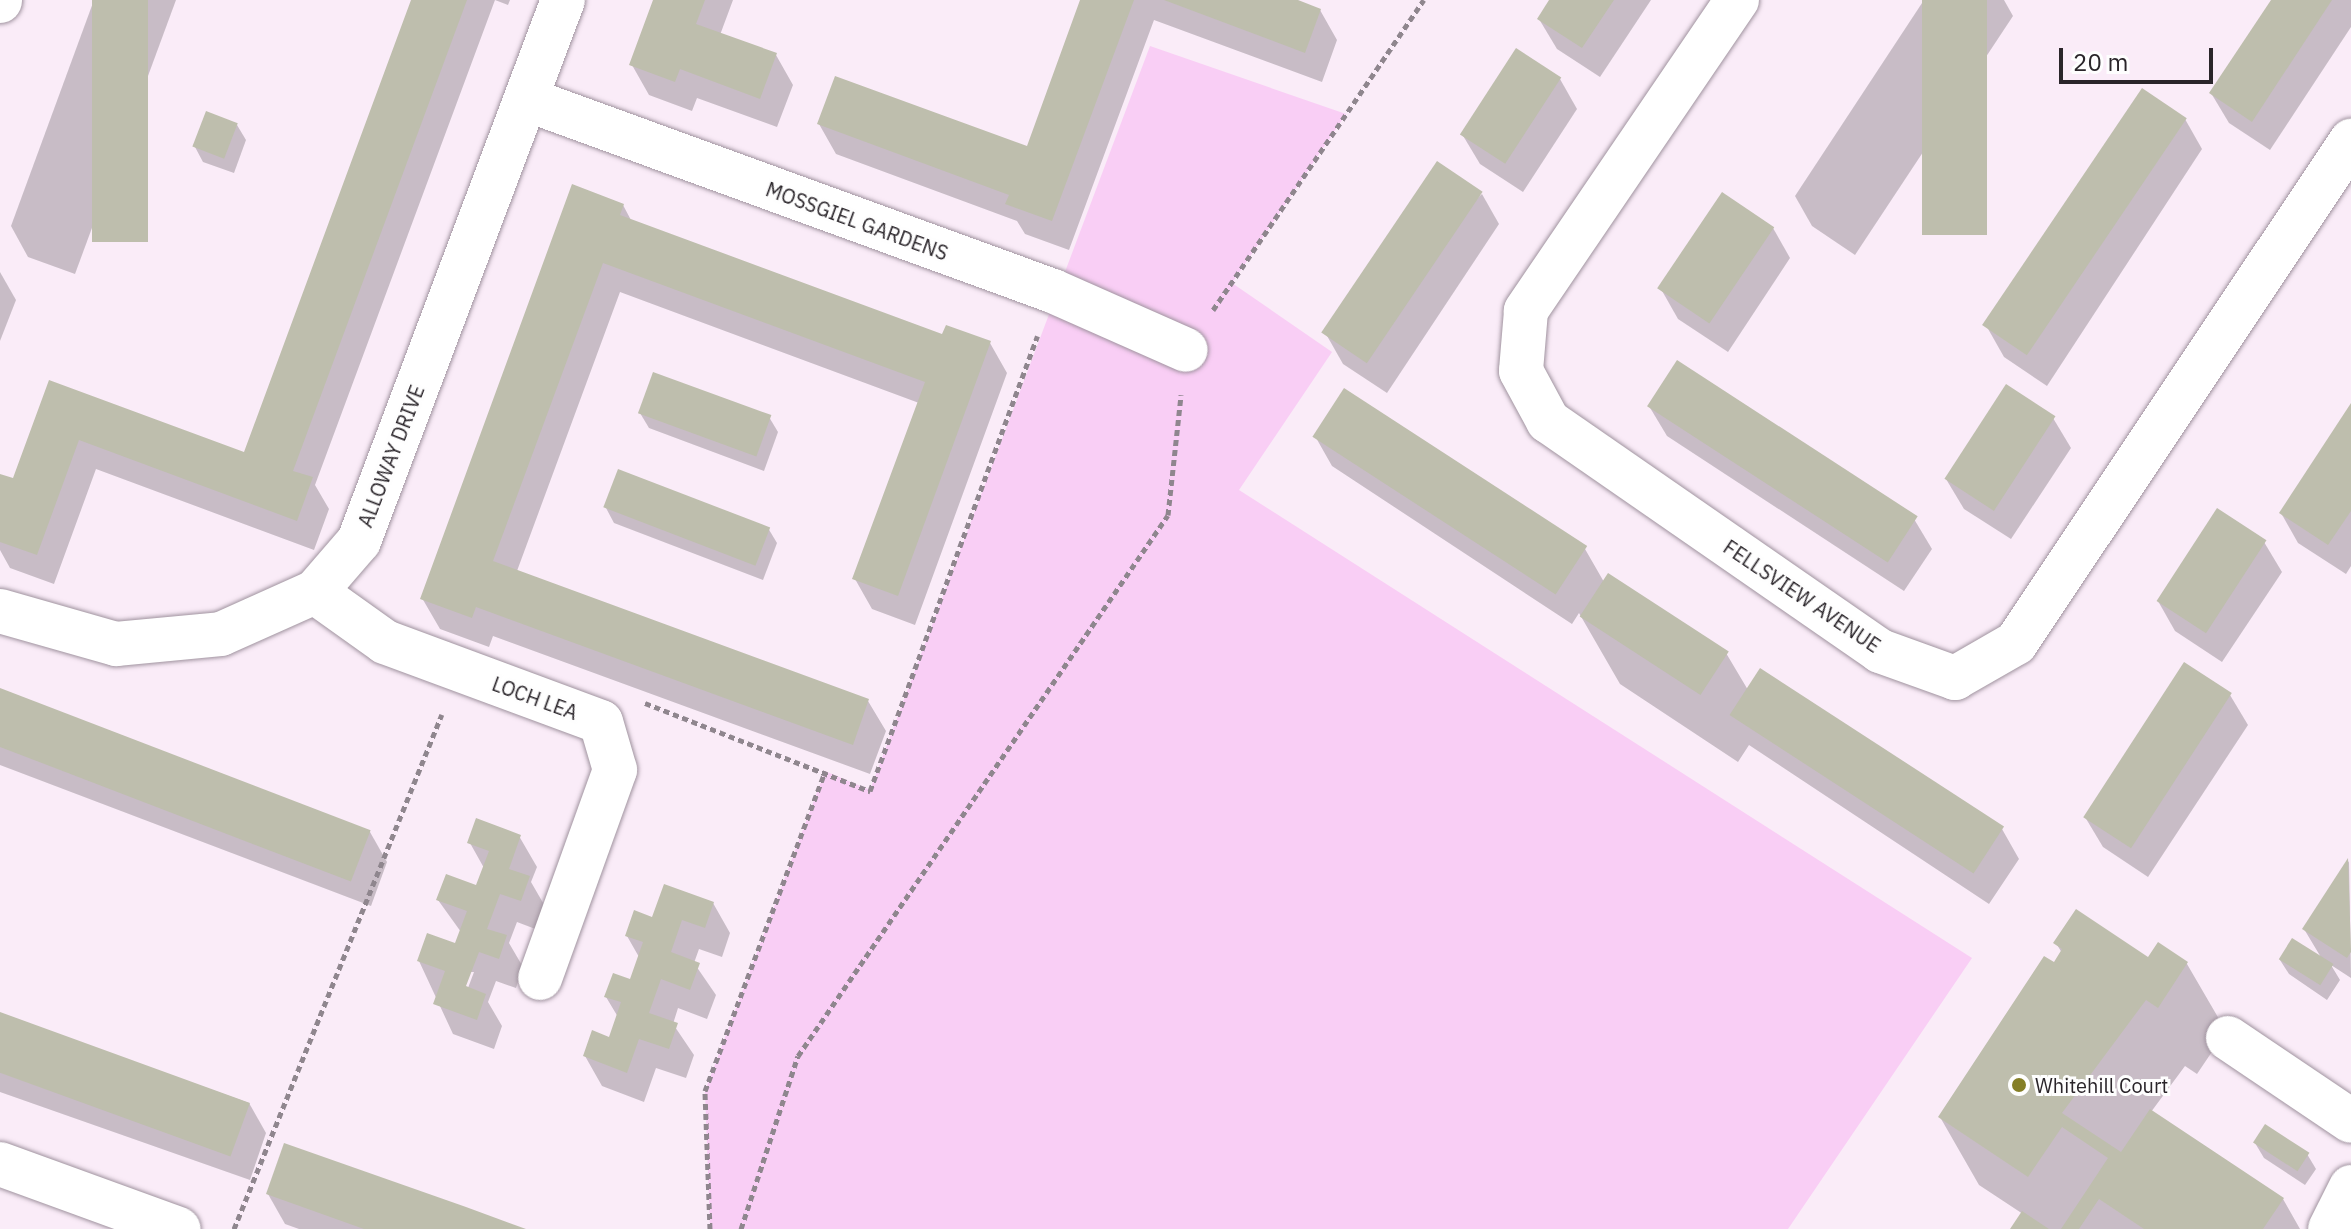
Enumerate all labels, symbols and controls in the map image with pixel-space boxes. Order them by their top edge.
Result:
scale bar [2063,32,2217,82]
text: 20 m [2073,46,2128,78]
street label: MOSSGIEL GARDENS [763,177,951,265]
street label: ALLOWAY DRIVE [353,381,429,531]
street label: FELLSVIEW AVENUE [1719,535,1885,657]
street label: LOCH LEA [489,671,581,725]
place label: Whitehill Court [2035,1073,2168,1097]
marker: Whitehill Court [2010,1076,2028,1094]

